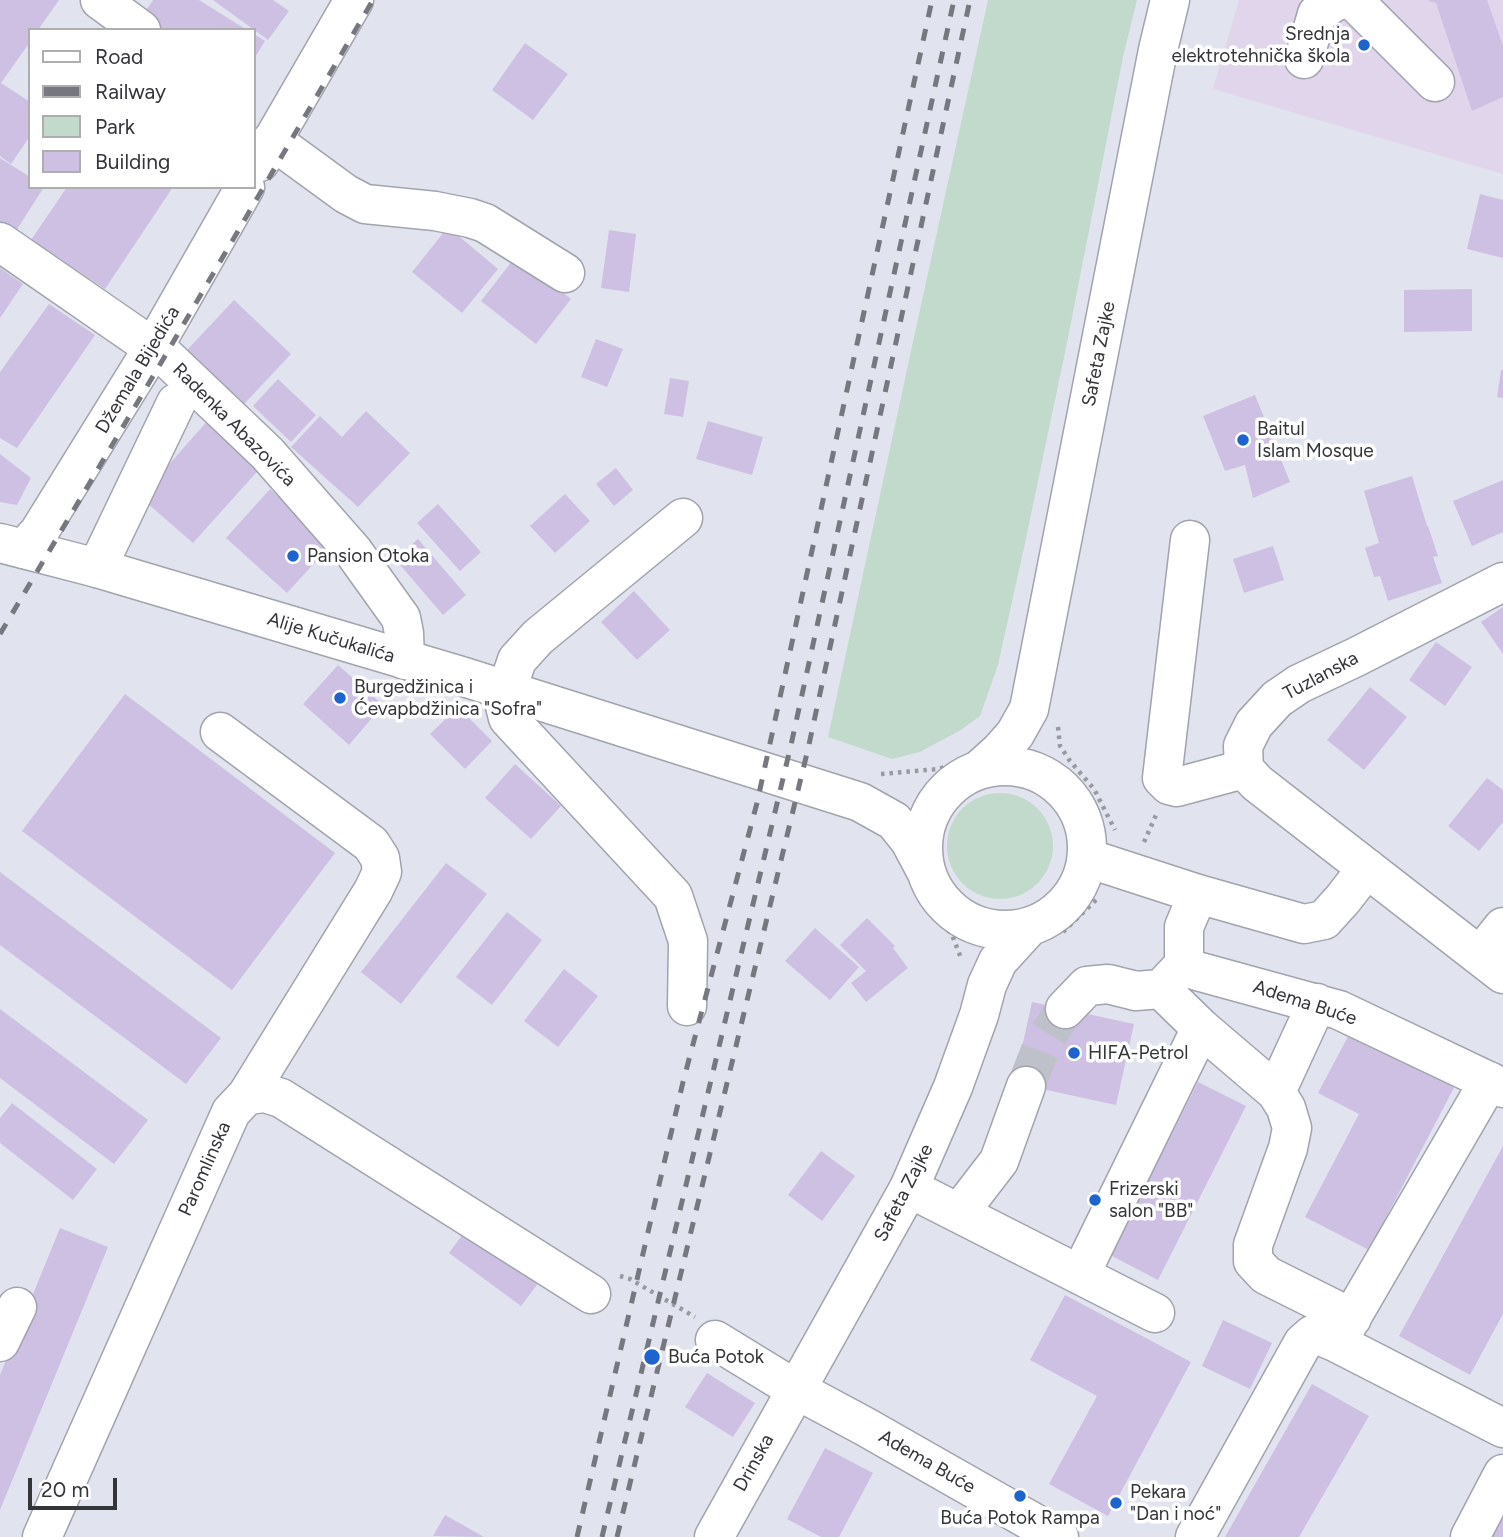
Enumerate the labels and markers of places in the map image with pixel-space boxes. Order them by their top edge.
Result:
place label: Srednja elektrotehnička škola [1172,23,1350,67]
marker: Srednja elektrotehnička škola [1356,37,1372,53]
place label: Baitul Islam Mosque [1257,418,1374,462]
marker: Baitul Islam Mosque [1235,432,1251,448]
place label: Pansion Otoka [307,545,429,567]
marker: Pansion Otoka [285,548,301,564]
place label: Burgedžinica i Ćevapbdžinica "Sofra" [354,676,542,720]
marker: Burgedžinica i Ćevapbdžinica "Sofra" [332,690,348,706]
place label: HIFA-Petrol [1088,1042,1189,1064]
marker: HIFA-Petrol [1066,1045,1082,1061]
place label: Frizerski salon "BB" [1109,1178,1193,1222]
marker: Frizerski salon "BB" [1087,1192,1103,1208]
place label: Buća Potok [668,1346,764,1368]
marker: Buća Potok [642,1347,662,1367]
place label: Pekara "Dan i noć" [1130,1481,1221,1525]
marker: Buća Potok Rampa [1012,1488,1028,1504]
marker: Pekara "Dan i noć" [1108,1495,1124,1511]
place label: Buća Potok Rampa [940,1507,1100,1529]

